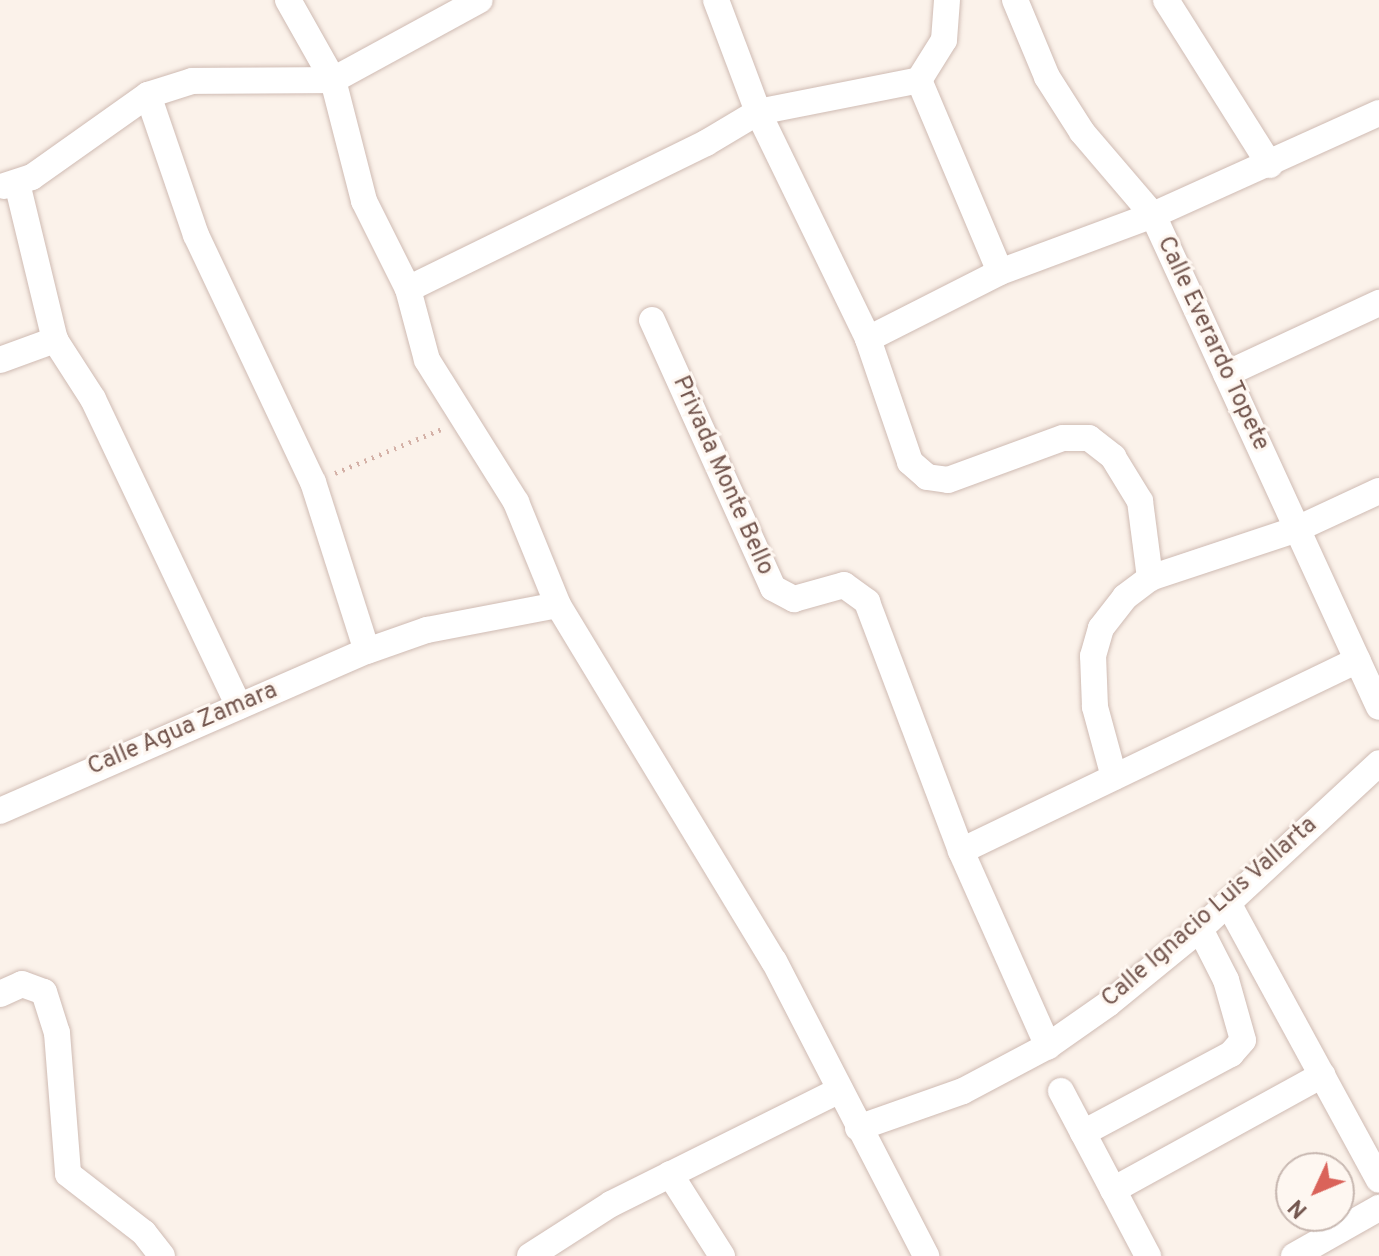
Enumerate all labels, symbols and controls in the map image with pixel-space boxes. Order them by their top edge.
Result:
street label: Calle Everardo Topete [1149,232,1275,456]
street label: Privada Monte Bello [665,372,779,580]
street label: Calle Agua Zamara [83,677,283,783]
street label: Calle Ignacio Luis Vallarta [1096,811,1324,1015]
north arrow [1275,1152,1355,1232]
text: N [1284,1193,1314,1223]

